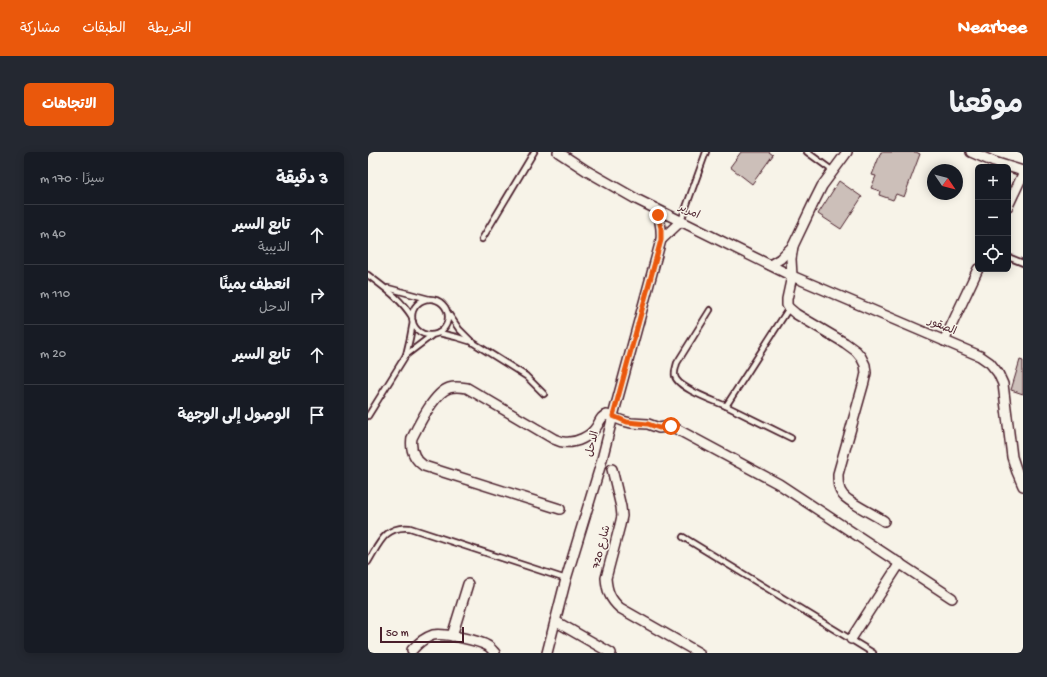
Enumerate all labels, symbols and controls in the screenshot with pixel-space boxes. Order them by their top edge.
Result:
text: Nearbee [958,17,1027,40]
text: مشاركة [20,21,60,38]
text: الطبقات [82,21,126,38]
text: الخريطة [148,21,191,38]
button: الاتجاهات [24,83,114,126]
text: موقعنا [949,90,1023,123]
north arrow [927,164,963,200]
map controls [975,164,1011,272]
button: + [975,164,1011,200]
text: 3 دقيقة [276,170,328,190]
text: سيرًا · 170 m [40,172,105,187]
button: − [975,200,1011,236]
street label: امرير [676,201,702,222]
route end [649,206,667,224]
text: تابع السير [233,217,290,235]
icon: ahead [306,224,328,246]
text: 40 m [40,227,66,242]
button: locate [975,236,1011,272]
text: الذيبية [258,241,290,256]
text: انعطف يمينًا [219,277,290,295]
icon: right [306,284,328,306]
text: 110 m [40,287,70,302]
text: الدحل [259,301,290,316]
street label: الصقور [925,314,958,338]
icon: ahead [306,344,328,366]
text: 20 m [40,347,66,362]
text: تابع السير [233,347,290,365]
icon: arrive [306,404,328,426]
text: الوصول إلى الوجهة [177,407,290,425]
route start [662,417,680,435]
street label: الدحل [583,430,602,458]
street label: شارع 720 [589,524,614,571]
scale bar [380,625,464,644]
text: 50 m [386,628,408,640]

